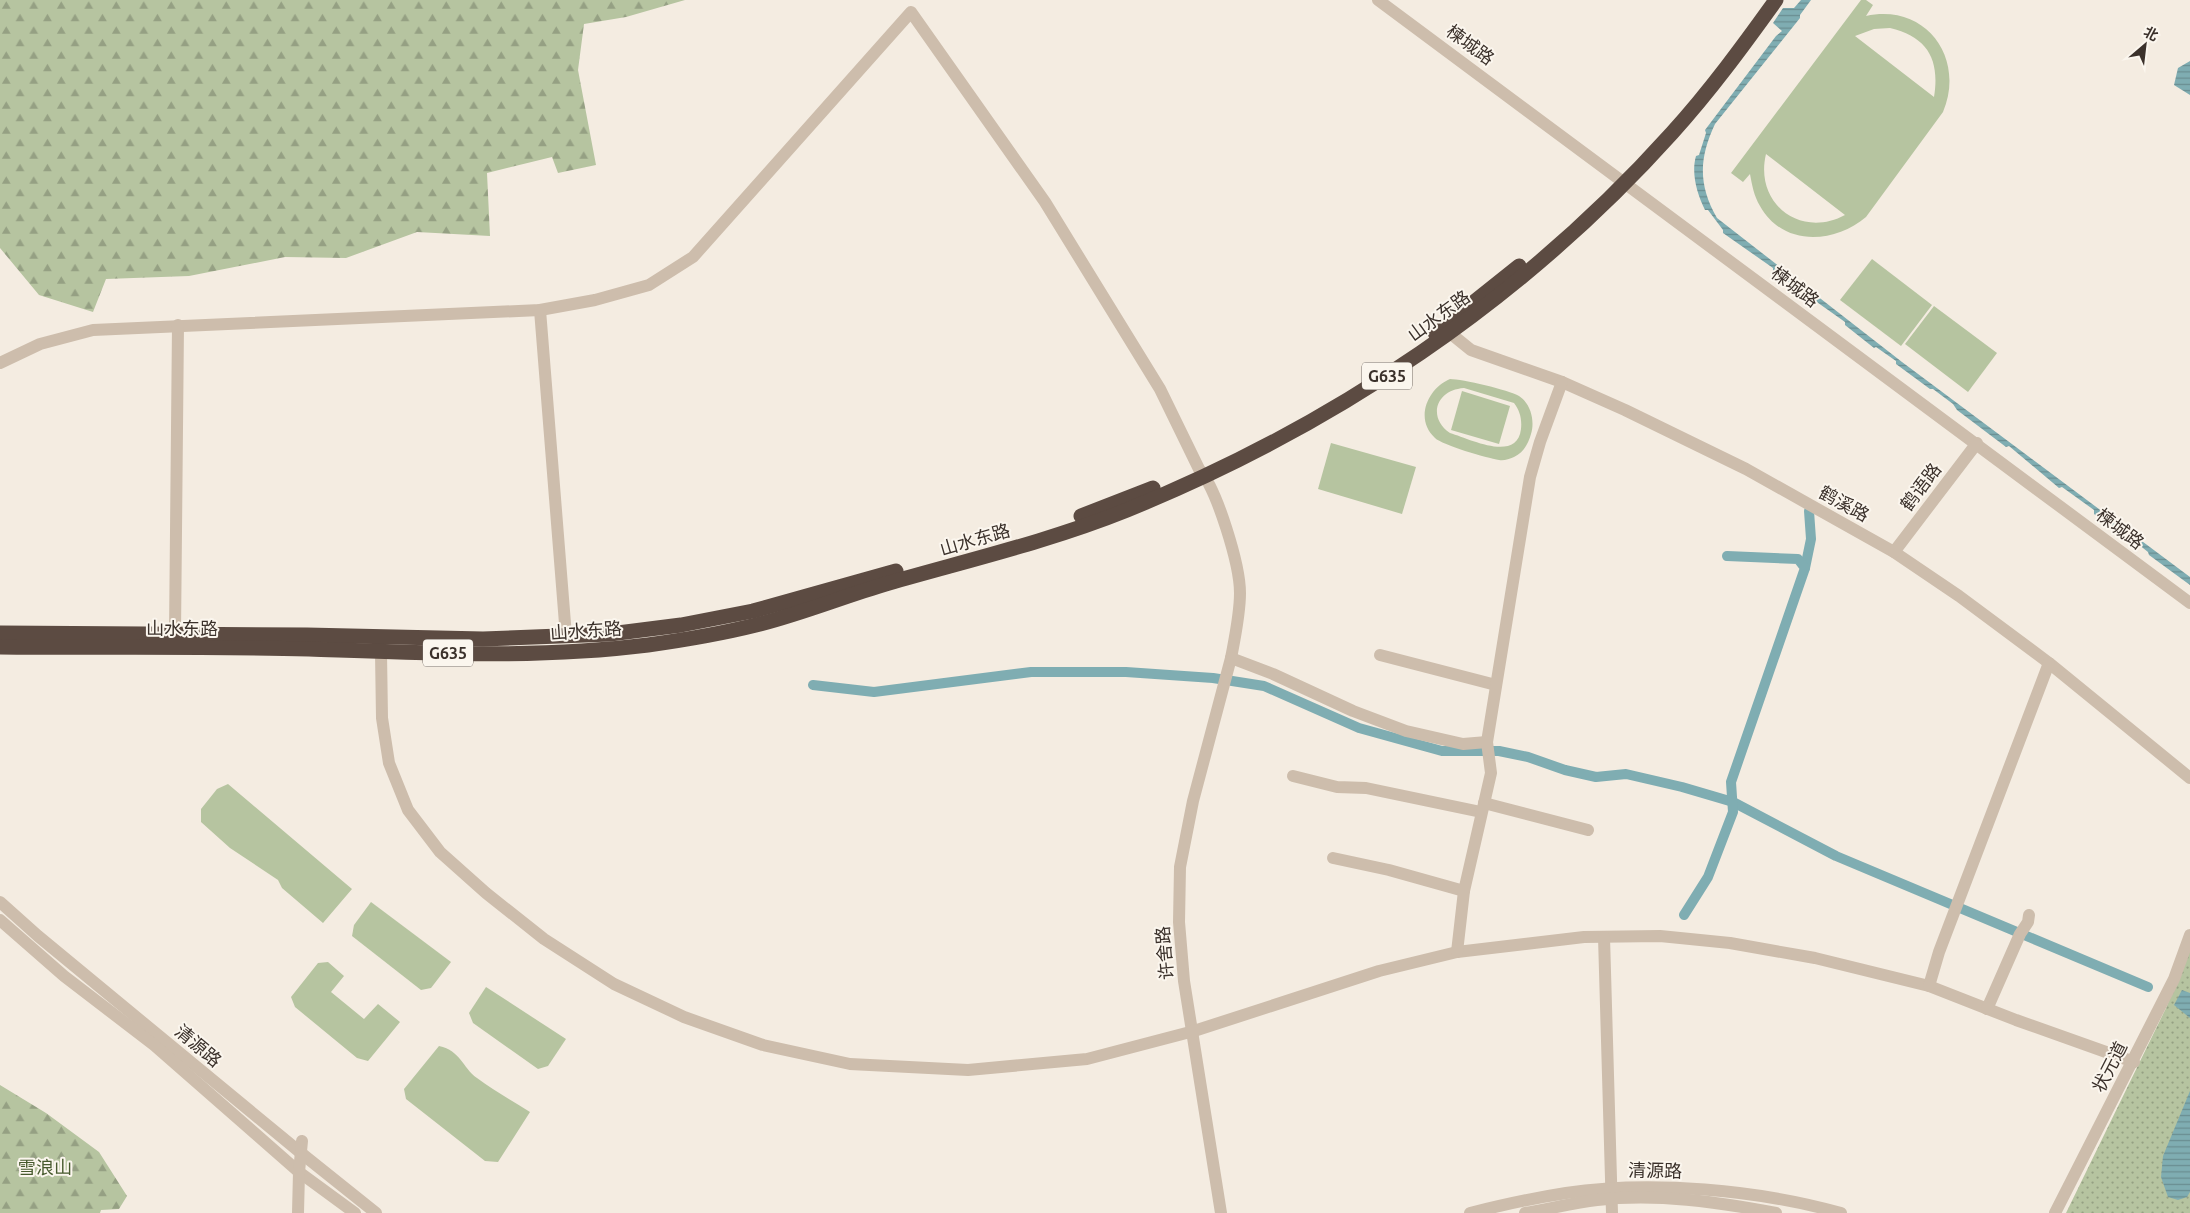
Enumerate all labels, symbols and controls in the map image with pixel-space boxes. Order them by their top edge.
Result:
street label: 楝城路 [1443,20,1498,68]
north arrow [2120,20,2170,70]
text: 北 [2141,23,2161,44]
street label: 楝城路 [1768,262,1823,310]
street label: 山水东路 [1403,286,1473,344]
road number: G635 [1362,362,1412,390]
street label: 鹤语路 [1896,459,1944,514]
street label: 鹤溪路 [1816,481,1873,525]
street label: 楝城路 [2093,504,2148,552]
street label: 山水东路 [937,520,1012,559]
street label: 山水东路 [146,618,218,638]
street label: 山水东路 [549,618,623,642]
road number: G635 [423,640,473,666]
street label: 许舍路 [1152,925,1176,981]
street label: 清源路 [172,1020,226,1070]
street label: 状元道 [2088,1038,2130,1095]
park label: 雪浪山 [18,1157,72,1177]
street label: 清源路 [1628,1160,1682,1180]

